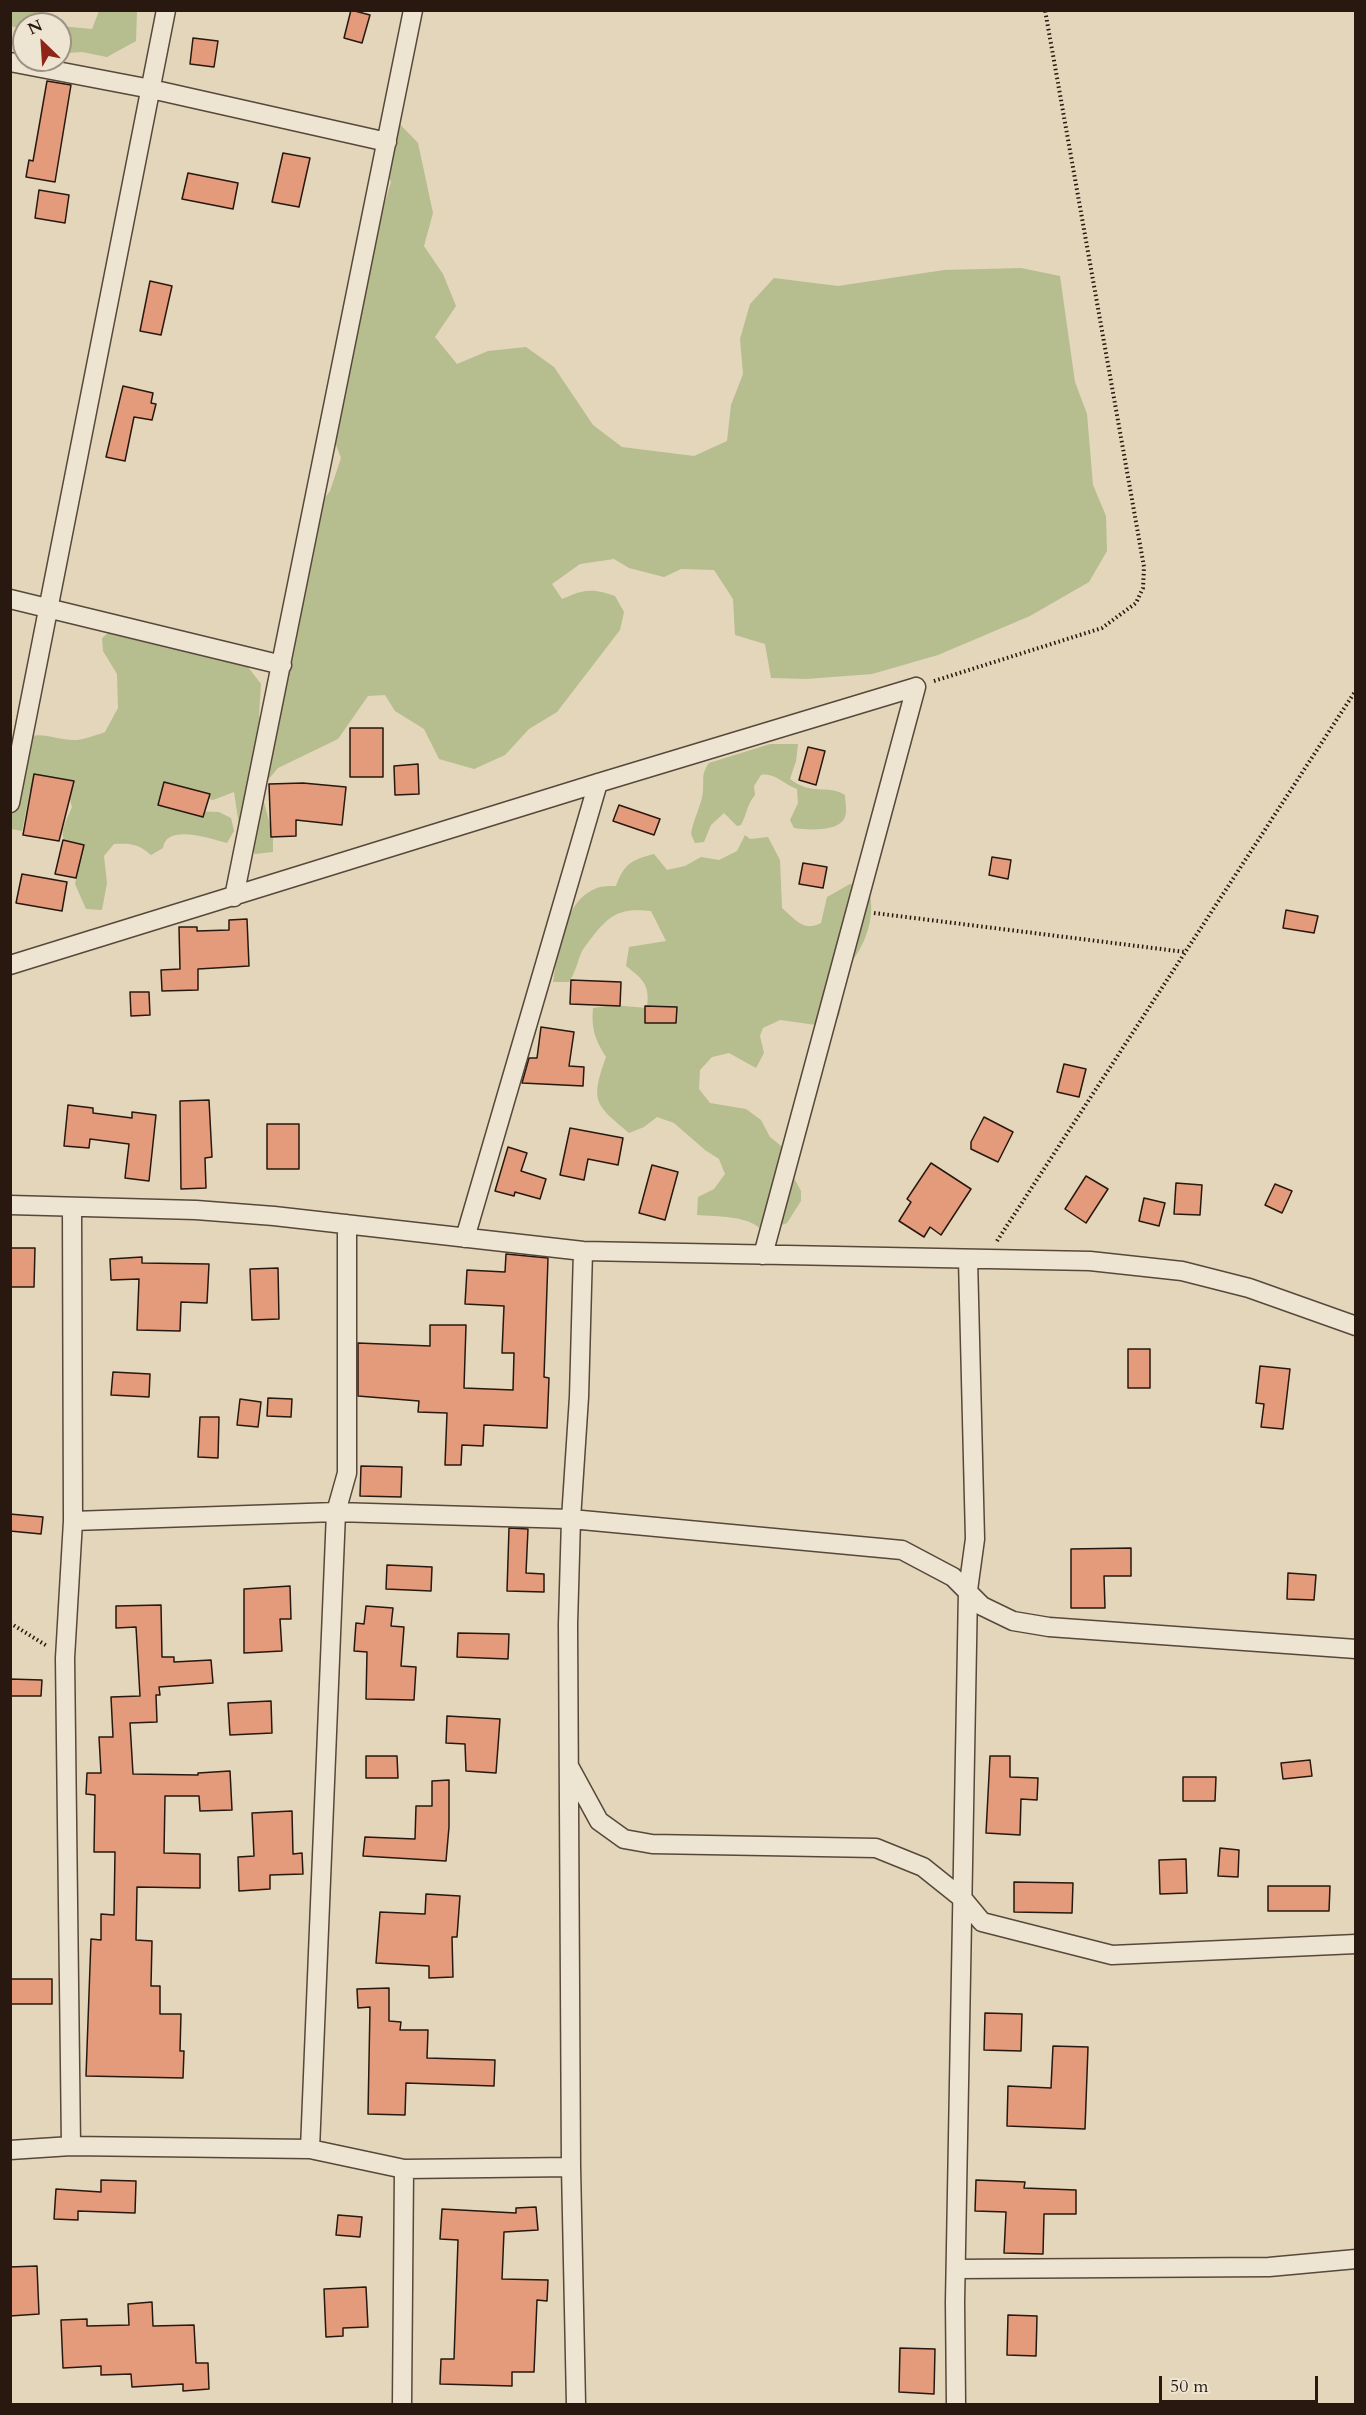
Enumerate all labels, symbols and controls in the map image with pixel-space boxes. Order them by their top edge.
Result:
north arrow [12,12,72,72]
text: N [24,15,46,40]
scale bar [1162,2364,1321,2402]
text: 50 m [1170,2374,1209,2399]

